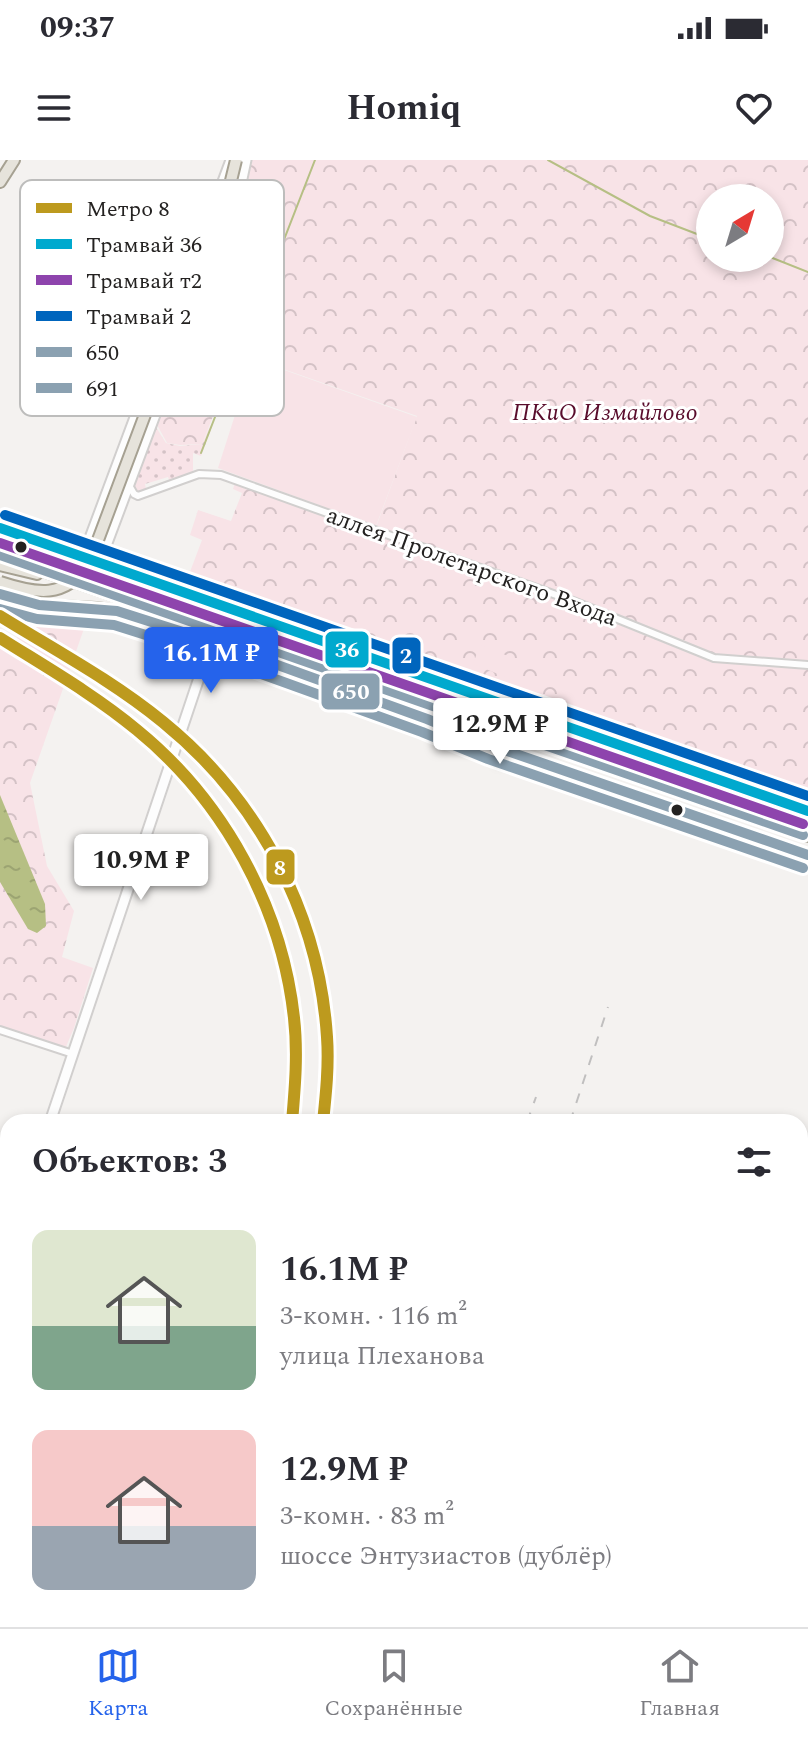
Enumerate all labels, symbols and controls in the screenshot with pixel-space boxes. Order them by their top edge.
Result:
text: 09:37 [40,5,115,51]
text: Homiq [346,81,462,136]
icon: menu [32,86,76,130]
icon: heart [732,86,776,130]
legend [20,180,284,416]
north arrow [696,184,784,272]
map controls [696,184,784,272]
text: Метро 8 [86,193,170,226]
text: Трамвай 36 [86,229,202,262]
text: Трамвай т2 [86,265,202,298]
text: Трамвай 2 [86,301,191,334]
text: 650 [86,337,119,370]
text: 691 [86,373,119,406]
park label: ПКиО Измайлово [512,395,698,431]
street label: аллея Пролетарского Входа [321,497,622,636]
unlabelled marker [13,539,29,555]
pin: 16.1M ₽ [137,627,285,695]
line badge: 36 [324,630,370,669]
text: 16.1M ₽ [162,633,260,673]
text: 36 [335,634,359,667]
line badge: 2 [391,636,422,675]
text: 2 [400,640,412,673]
line badge: 650 [320,672,381,711]
text: 650 [332,676,370,709]
pin: 12.9M ₽ [426,698,574,766]
text: 12.9M ₽ [451,704,549,744]
unlabelled marker [669,802,685,818]
pin: 10.9M ₽ [67,834,215,902]
text: 10.9M ₽ [92,840,190,880]
line badge: 8 [265,848,296,886]
text: 8 [274,852,286,885]
text: Объектов: 3 [32,1136,227,1188]
icon: filters [732,1140,776,1184]
text: 16.1M ₽ [280,1244,408,1296]
icon: home [96,1262,192,1358]
text: 3-комн. · 116 m² [280,1296,467,1336]
text: улица Плеханова [280,1336,485,1376]
text: 12.9M ₽ [280,1444,408,1496]
icon: home [96,1462,192,1558]
text: 3-комн. · 83 m² [280,1496,454,1536]
text: шоссе Энтузиастов (дублёр) [280,1536,612,1576]
tab: Карта [88,1644,148,1725]
tab: Сохранённые [324,1644,463,1725]
tab: Главная [639,1644,720,1725]

